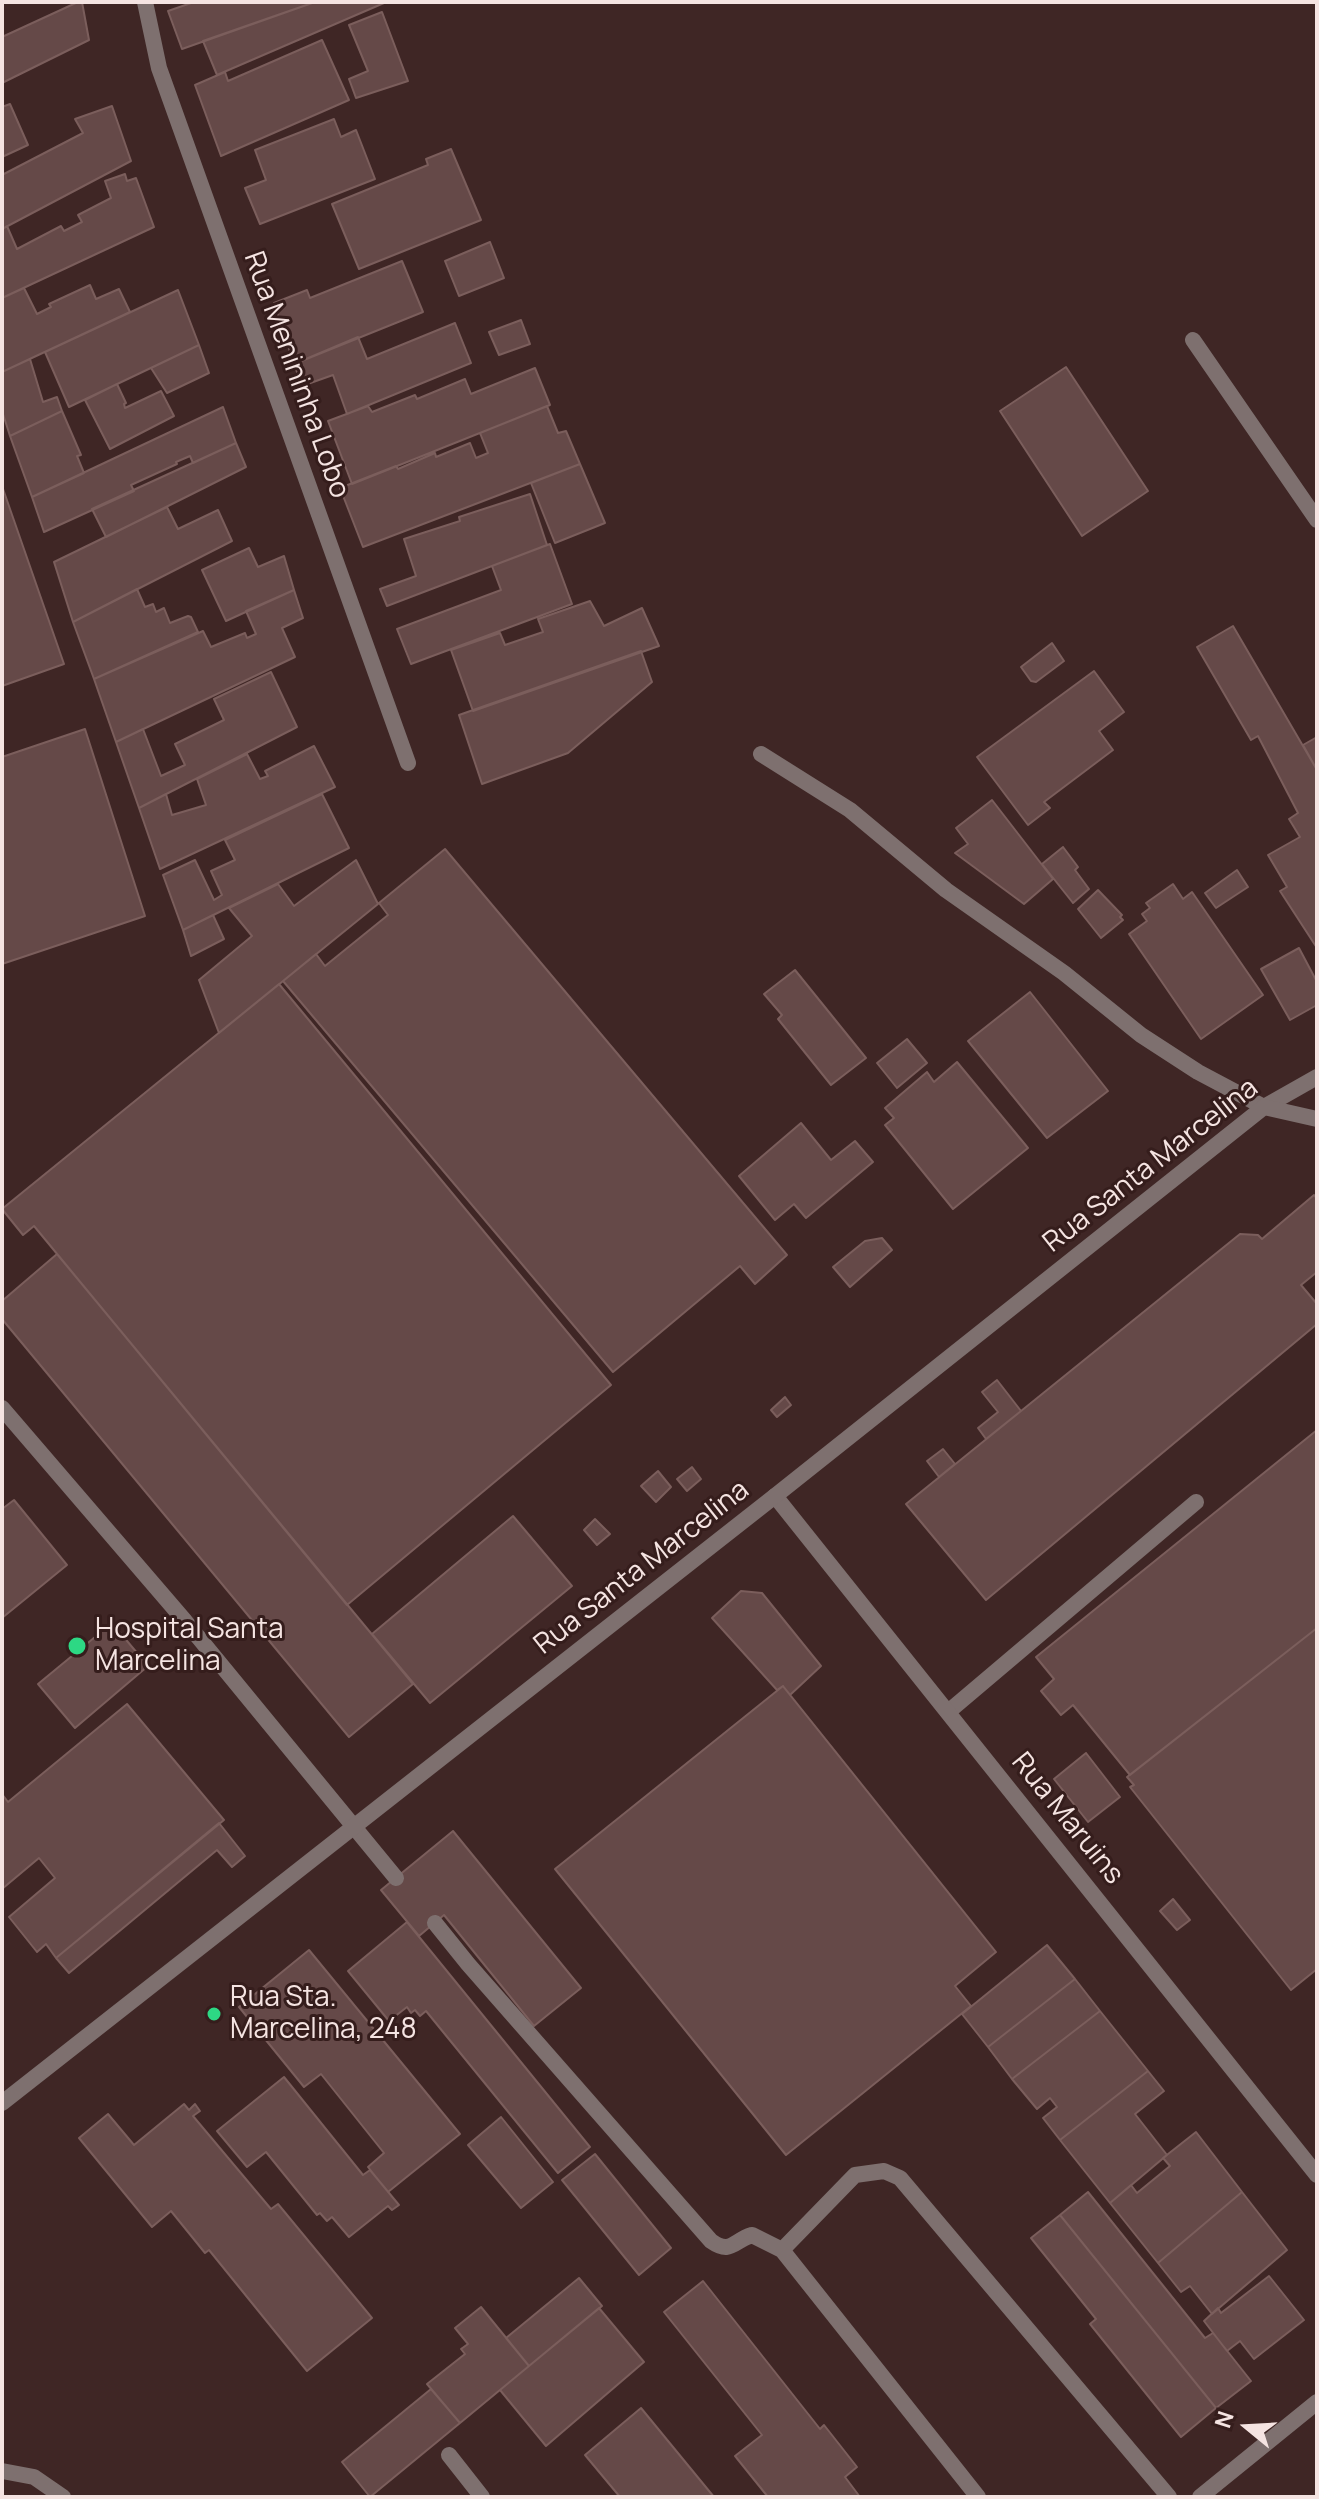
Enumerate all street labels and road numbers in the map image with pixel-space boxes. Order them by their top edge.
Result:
street label: Rua Menininha Lobo [236,247,356,503]
street label: Rua Santa Marcelina [1037,1072,1265,1260]
street label: Rua Santa Marcelina [528,1474,756,1662]
street label: Rua Maruins [1004,1747,1130,1891]

